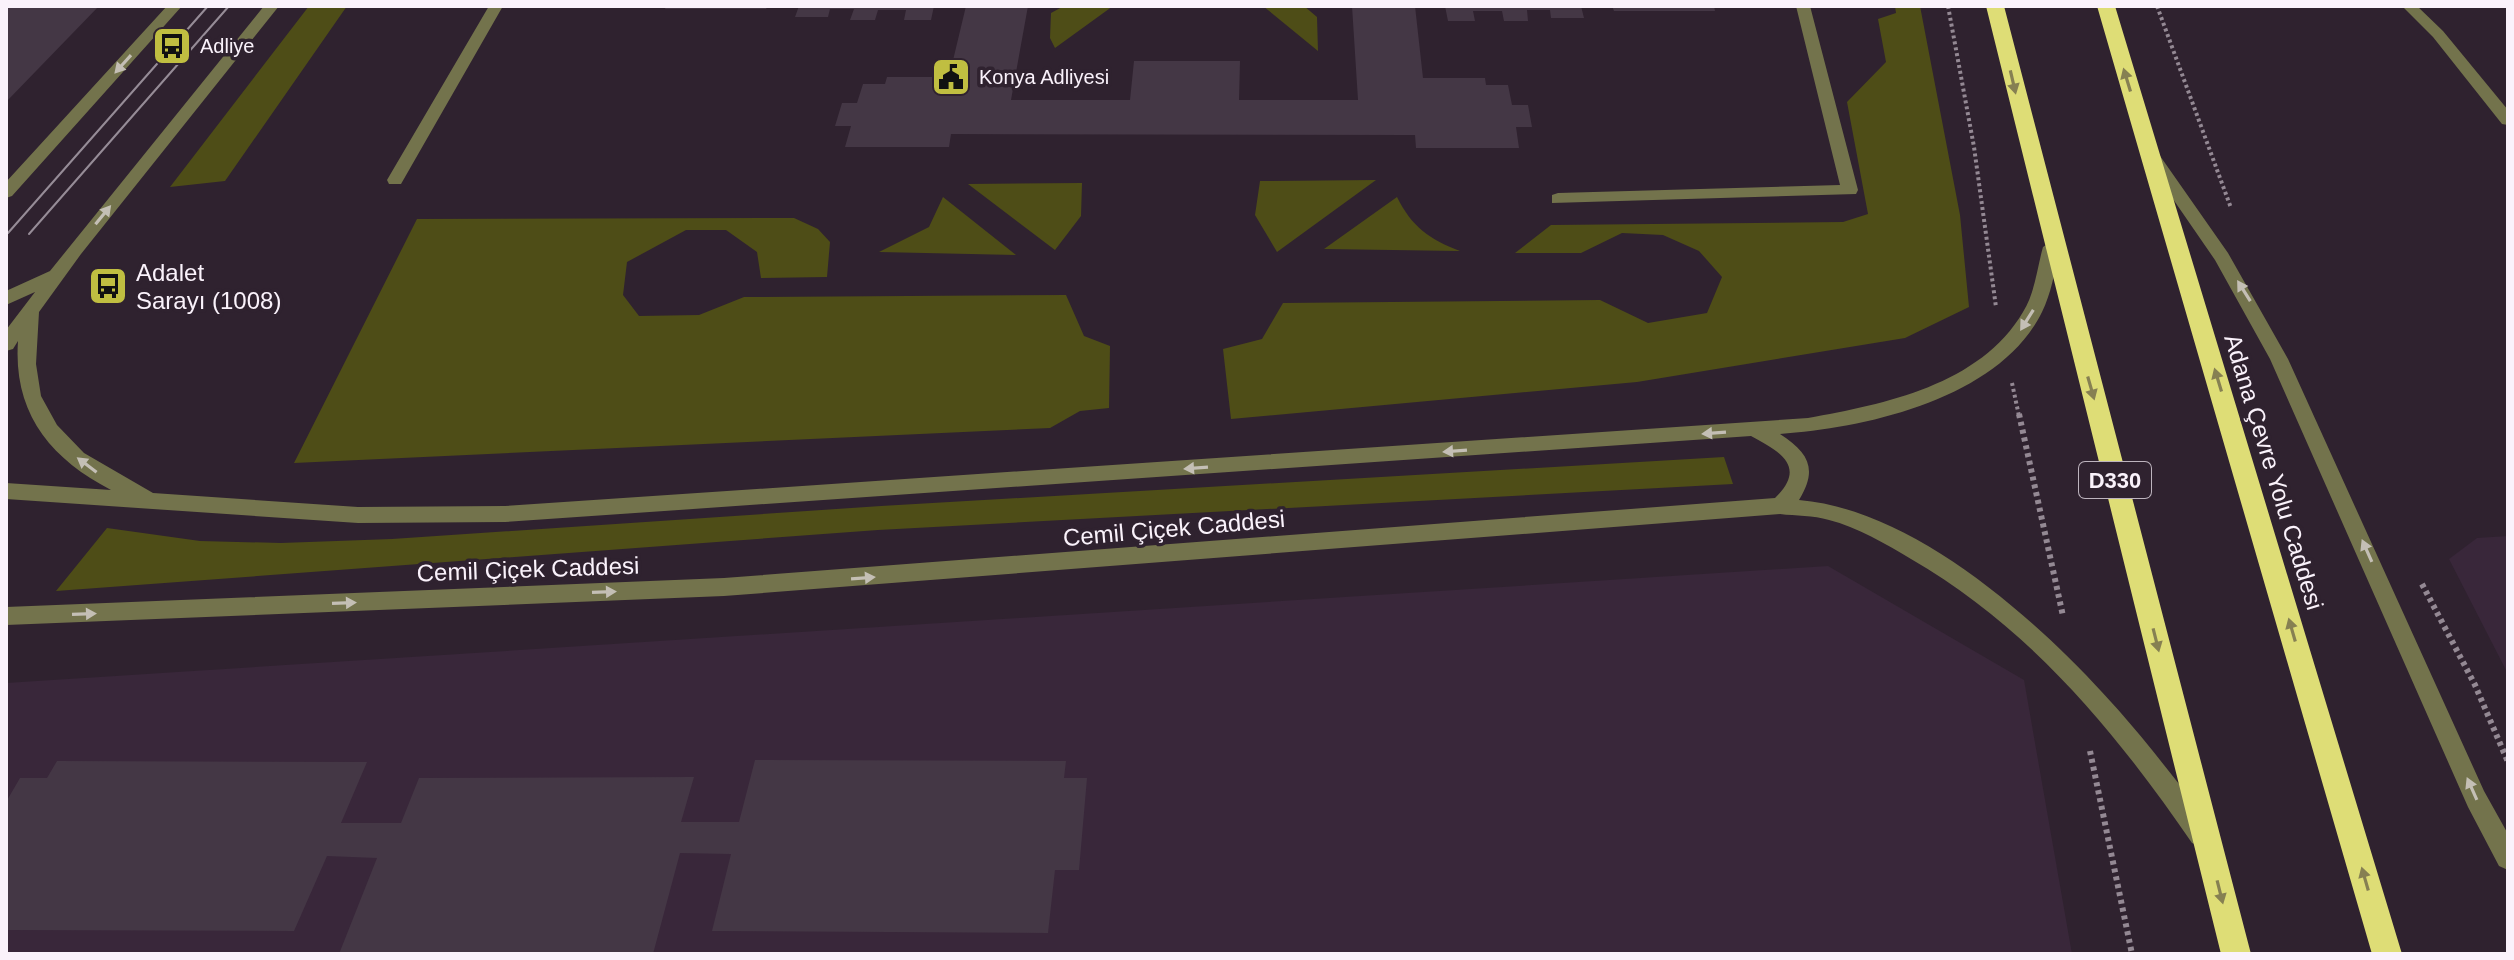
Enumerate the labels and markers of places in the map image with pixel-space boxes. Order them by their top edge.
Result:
bus stop icon: Adliye [151,25,193,67]
place label: Adliye [200,35,254,57]
public building icon: Konya Adliyesi [930,56,972,98]
place label: Konya Adliyesi [979,66,1109,88]
place label: Adalet Sarayı (1008) [136,259,281,314]
bus stop icon: Adalet Sarayı (1008) [87,265,129,307]

